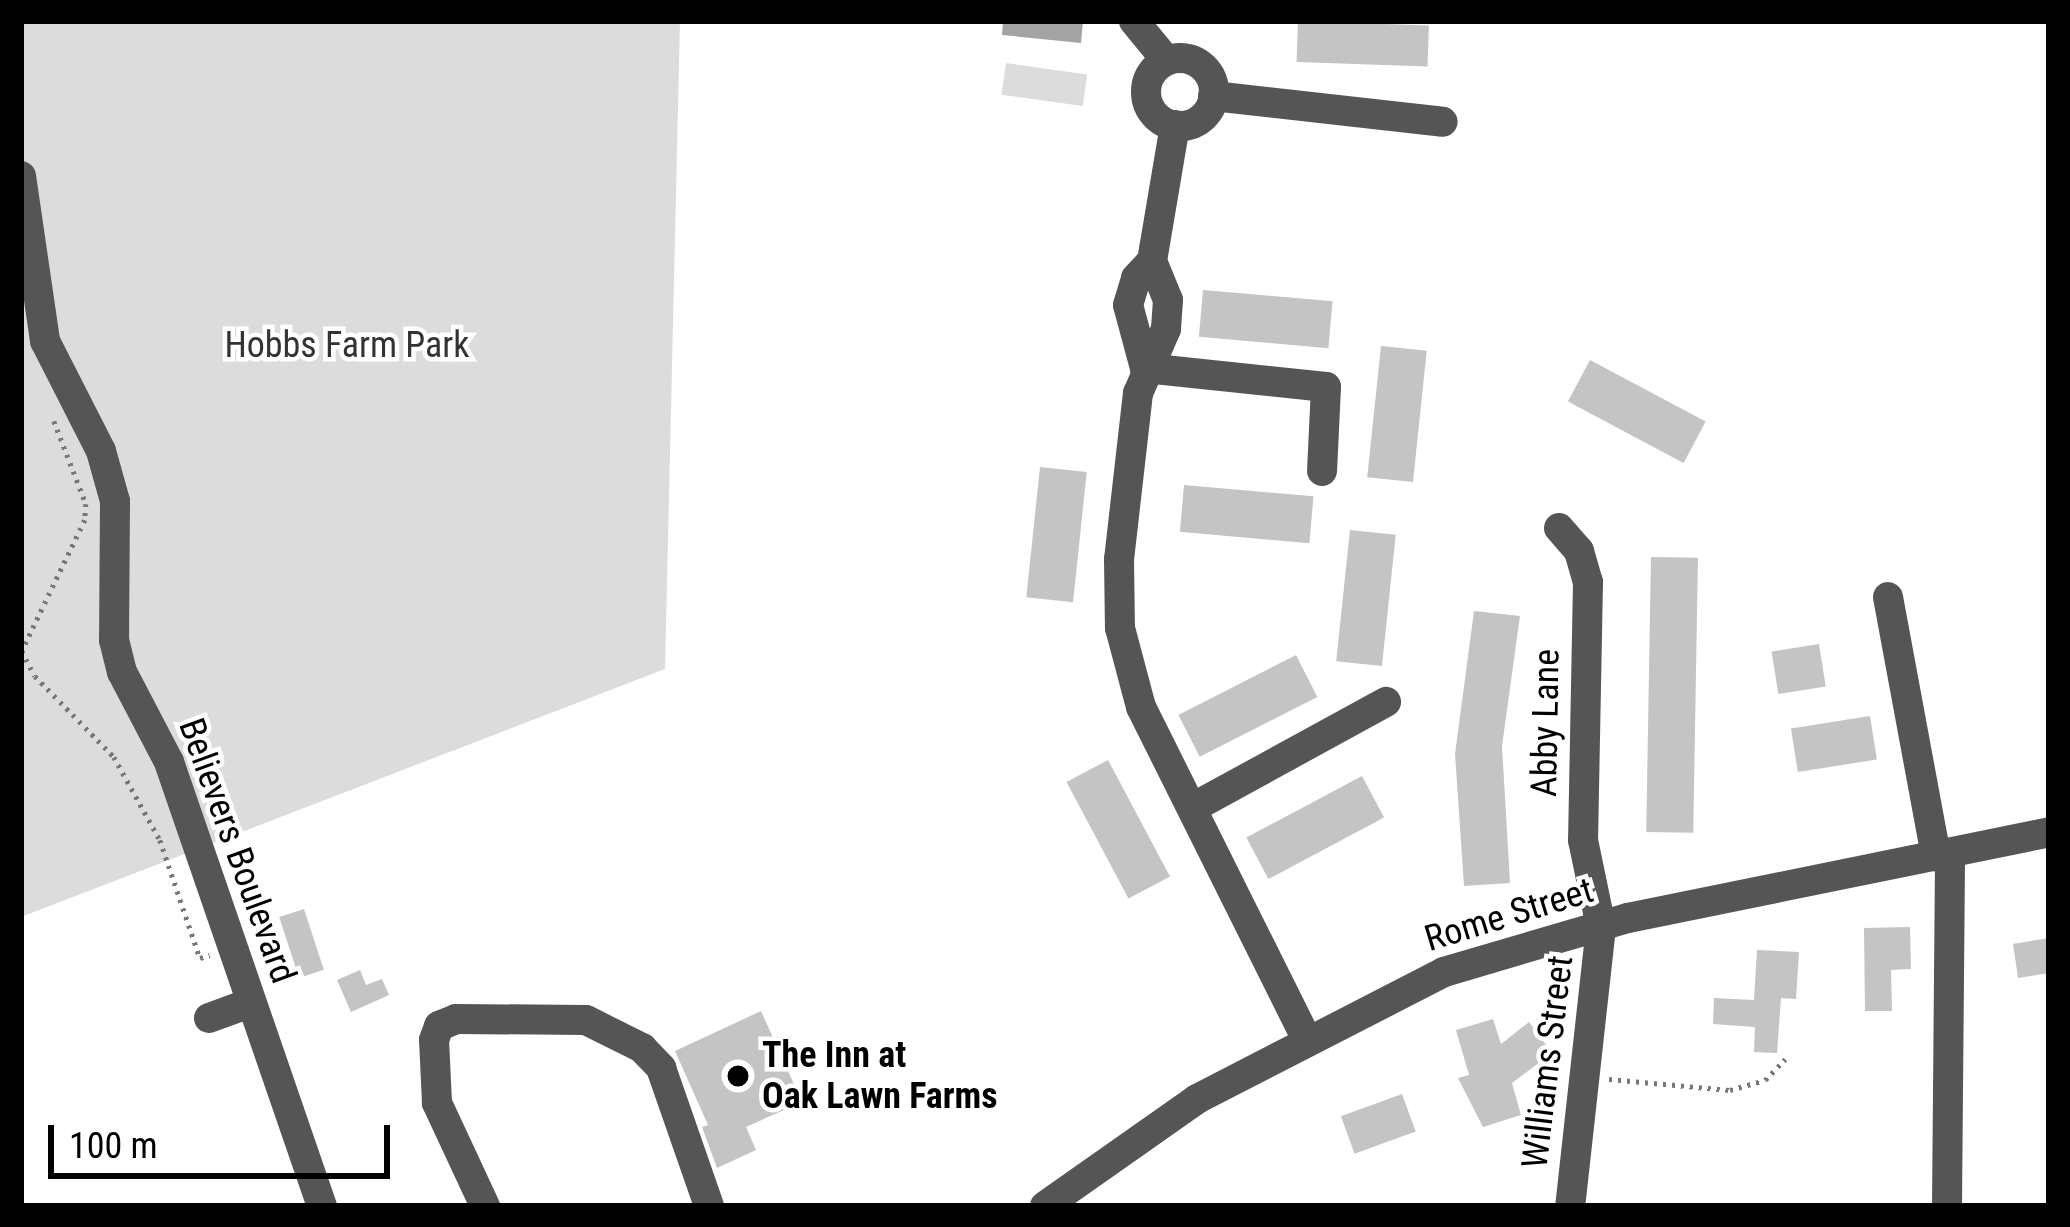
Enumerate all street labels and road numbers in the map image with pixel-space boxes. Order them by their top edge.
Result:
street label: Abby Lane [1523,649,1569,797]
street label: Believers Boulevard [169,713,305,989]
street label: Rome Street [1420,869,1598,961]
street label: Williams Street [1514,953,1582,1171]

